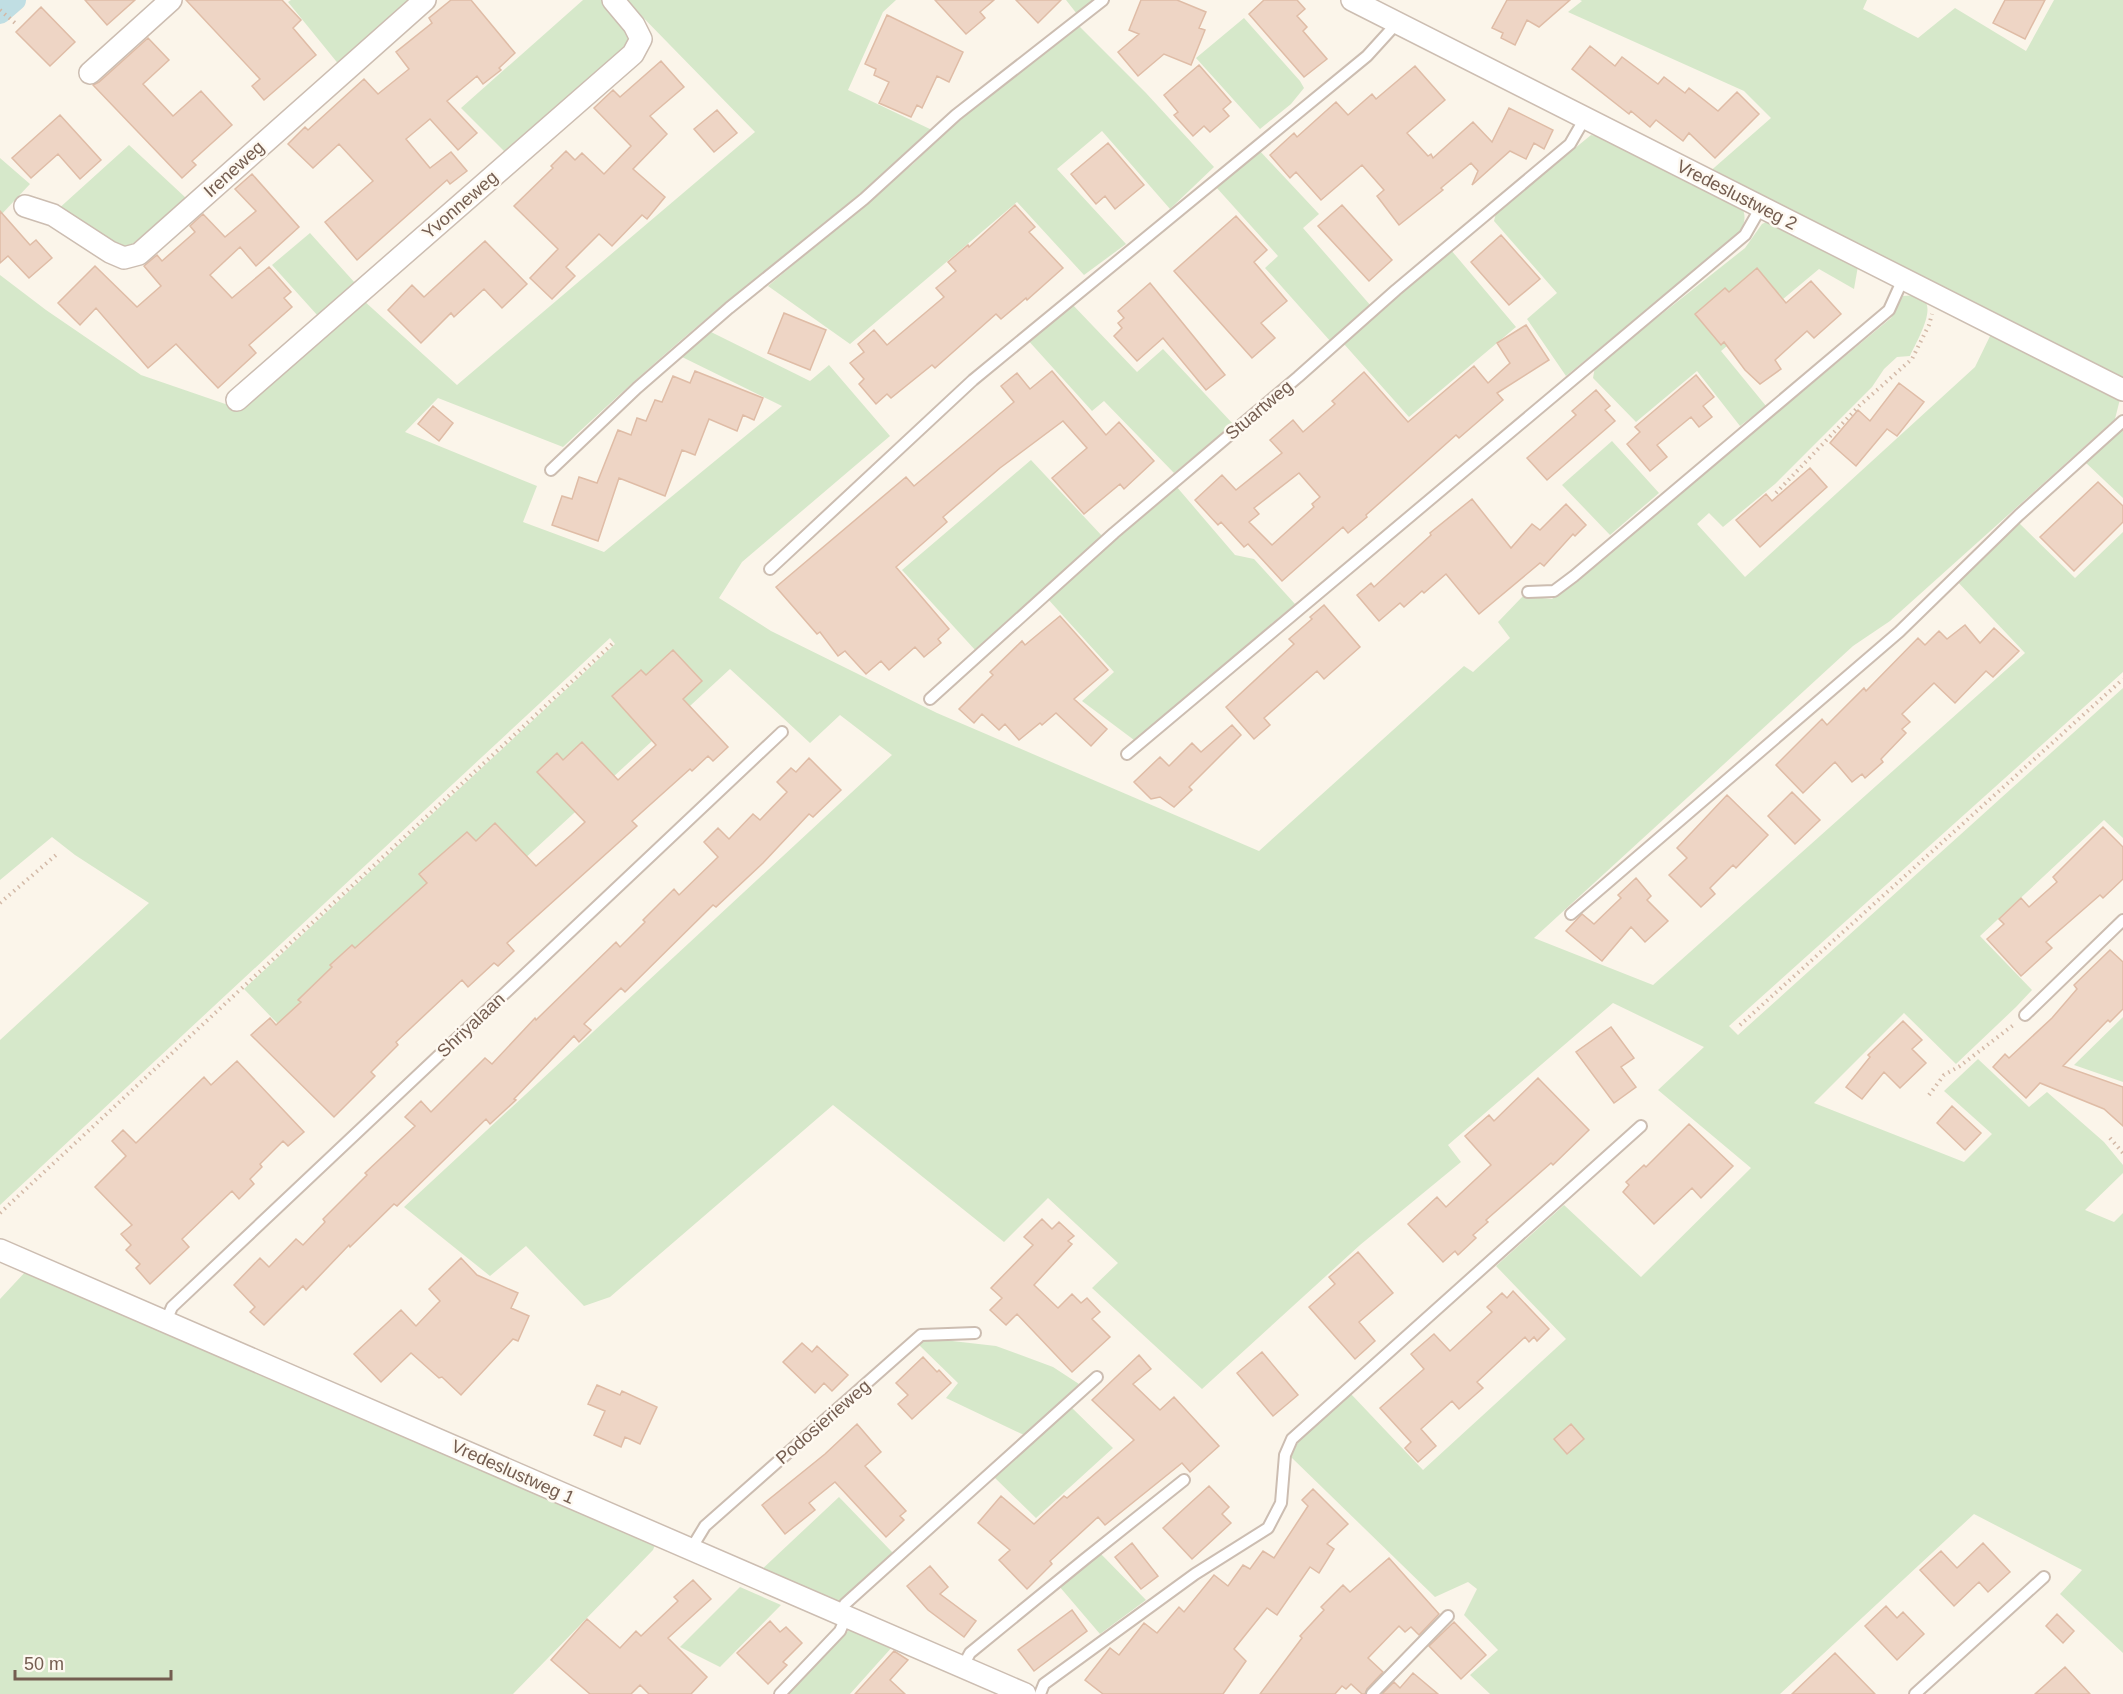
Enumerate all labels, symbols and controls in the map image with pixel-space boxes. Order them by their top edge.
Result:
street label: Ireneweg [200,137,268,201]
street label: Vredeslustweg 2 [1673,156,1801,234]
street label: Yvonneweg [418,167,502,243]
street label: Stuartweg [1222,376,1296,444]
street label: Shriyalaan [433,989,509,1061]
street label: Podosierieweg [772,1376,874,1468]
street label: Vredeslustweg 1 [448,1436,578,1508]
scale bar [15,1643,171,1681]
text: 50 m [24,1654,64,1674]

